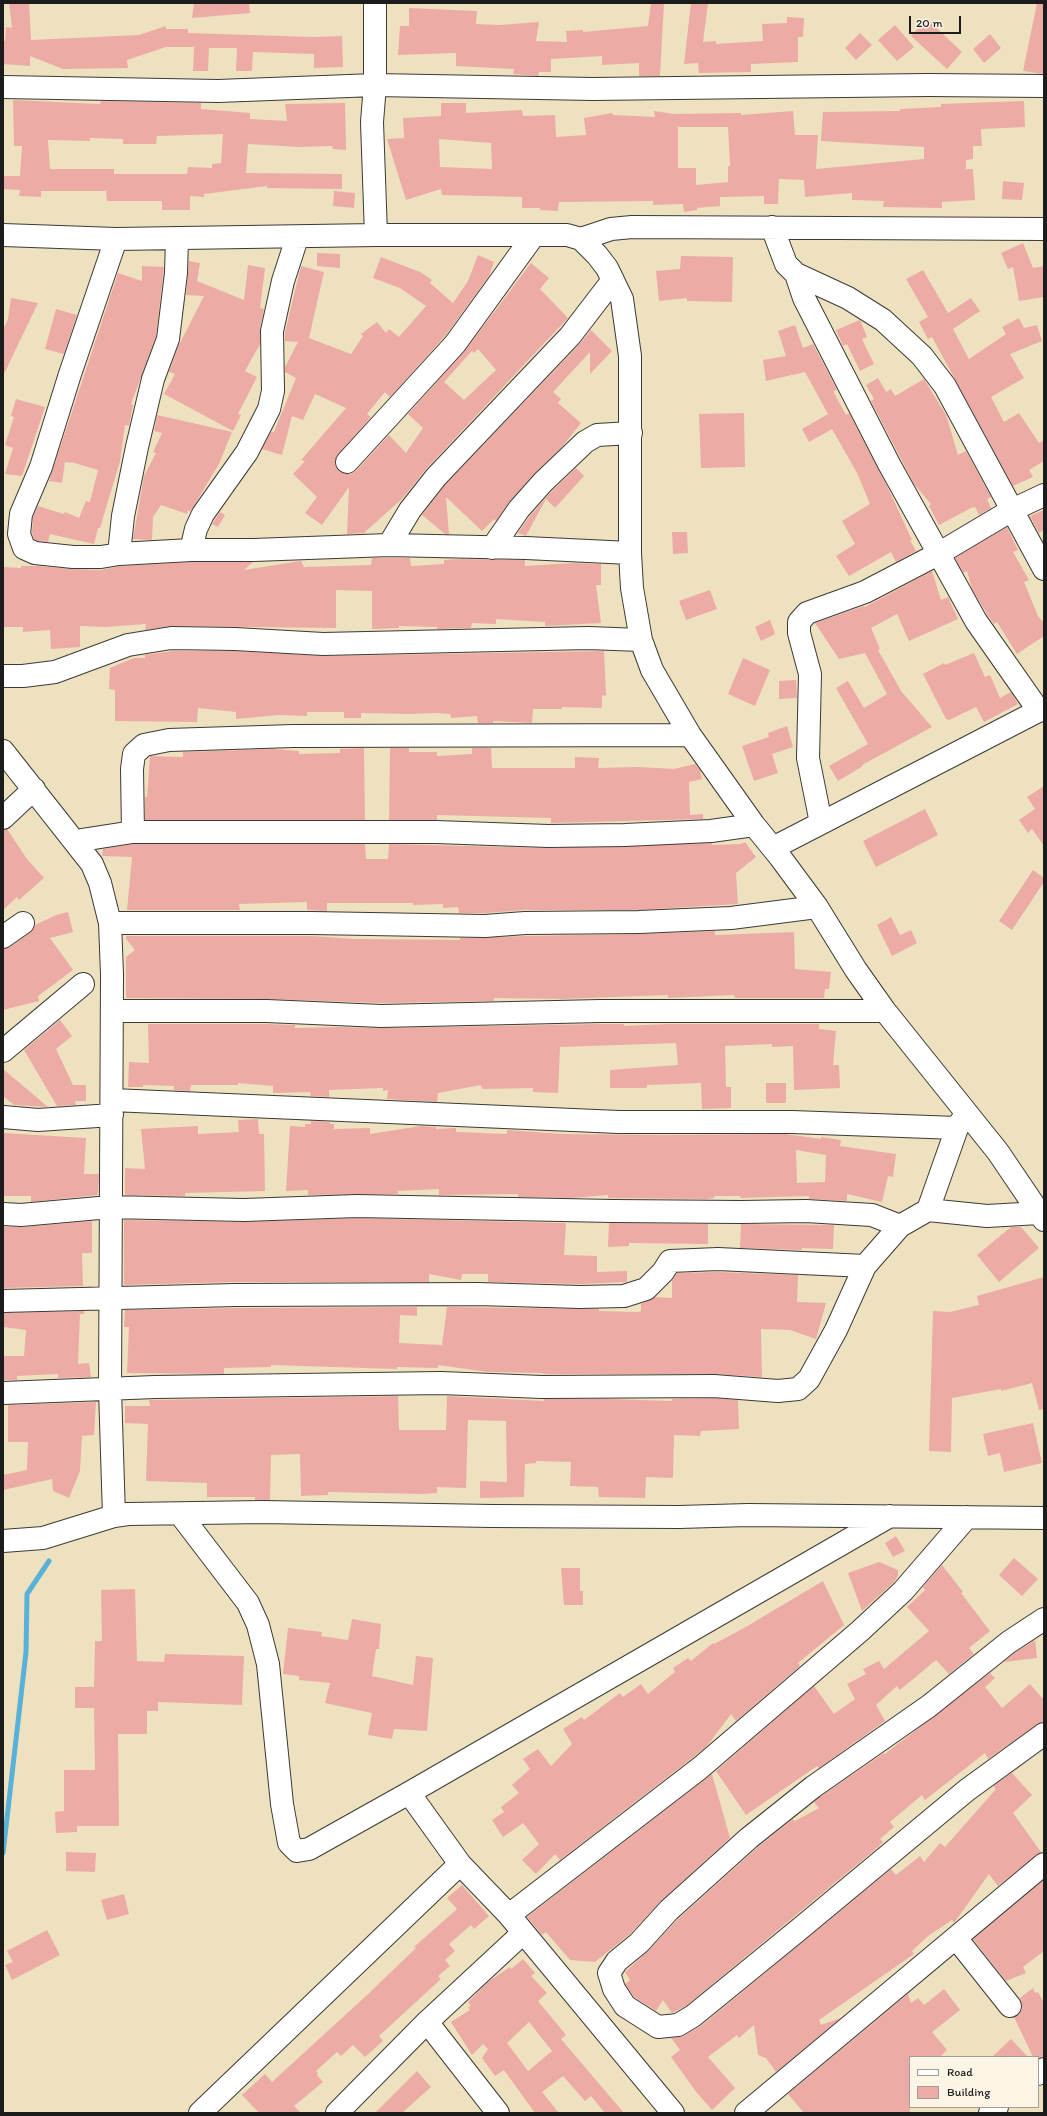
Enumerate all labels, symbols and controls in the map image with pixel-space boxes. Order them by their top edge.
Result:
scale bar [911,8,963,34]
text: 20 m [916,16,943,30]
legend [909,2056,1039,2108]
text: Road [947,2065,973,2079]
text: Building [947,2085,990,2099]

